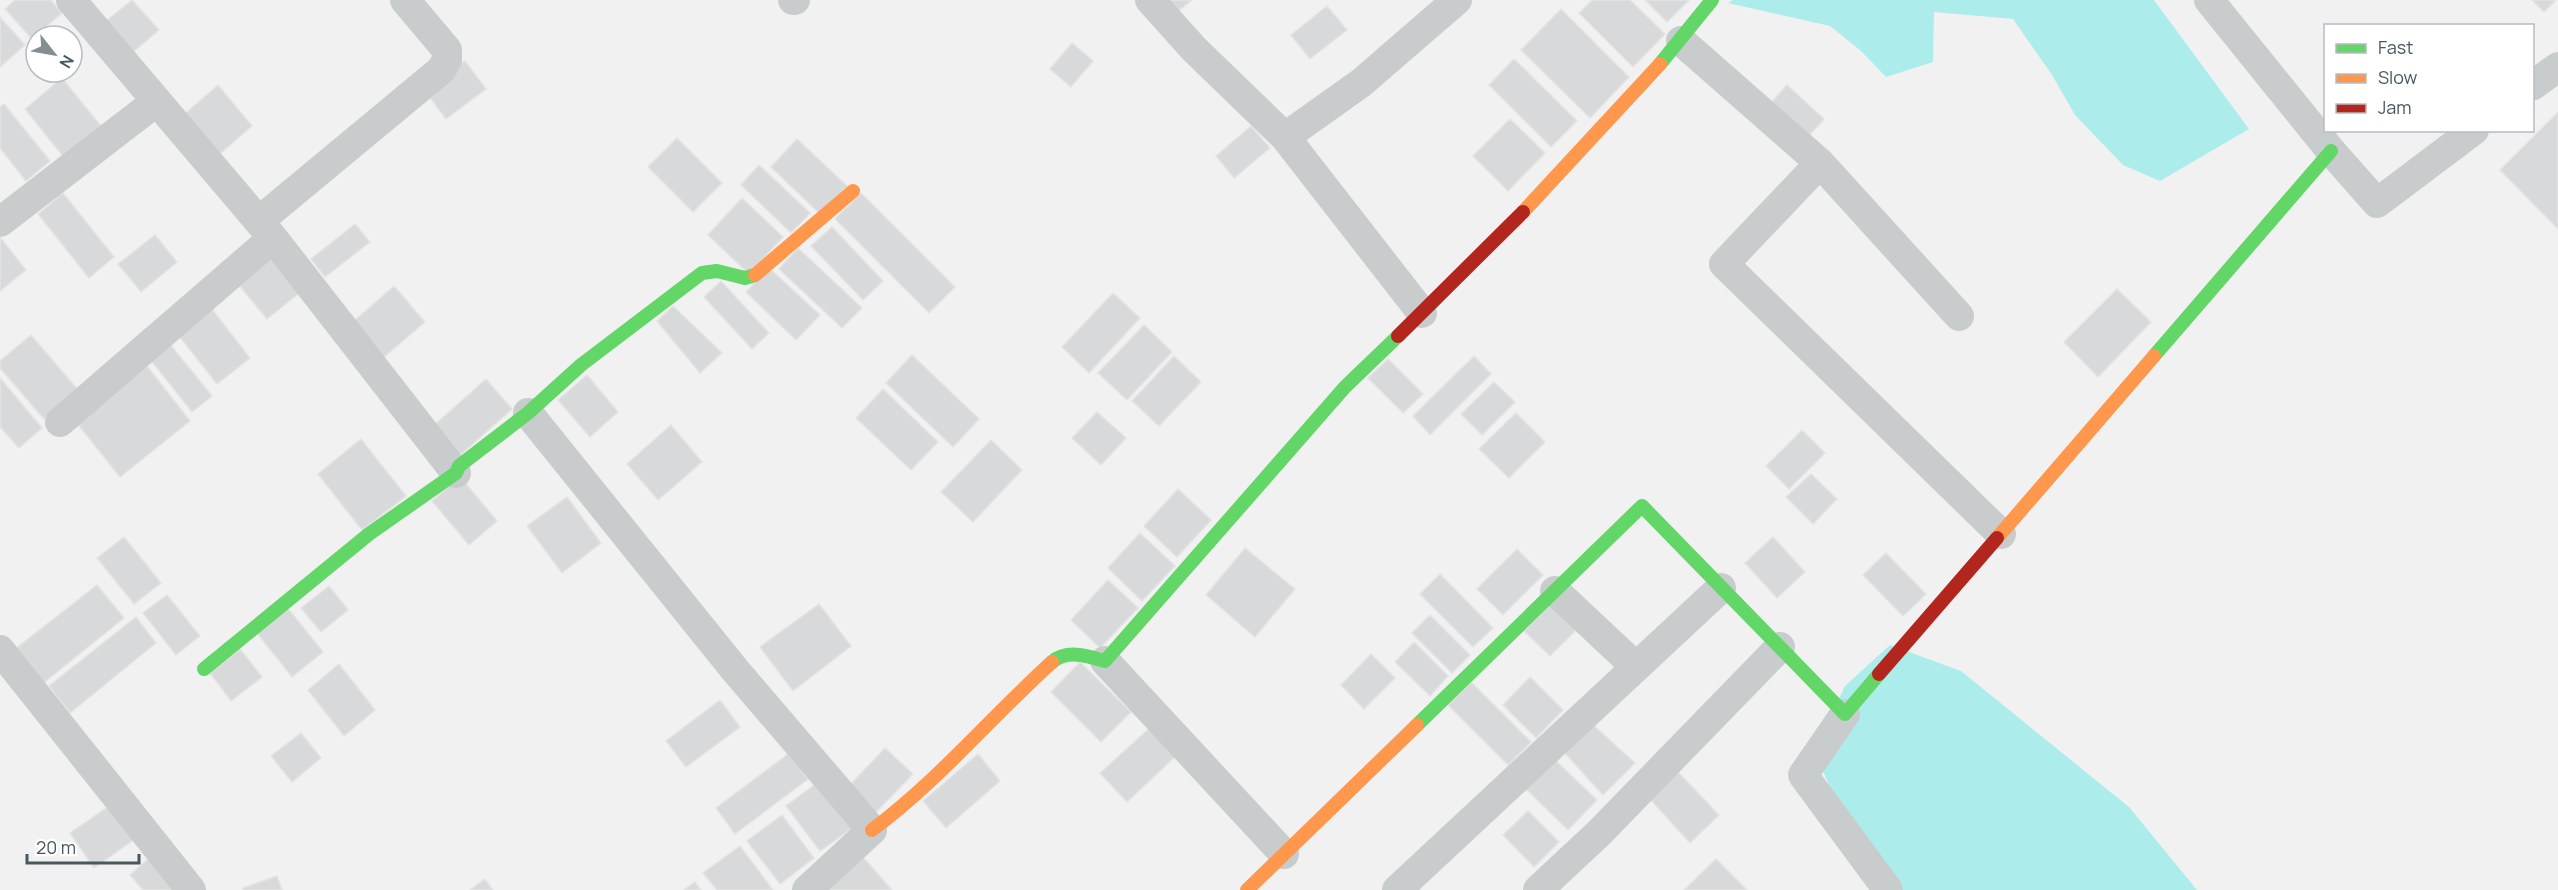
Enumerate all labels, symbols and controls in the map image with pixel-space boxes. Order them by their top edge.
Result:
north arrow [24,24,84,84]
legend [2324,24,2534,132]
text: Fast [2378,35,2413,59]
text: N [54,51,79,72]
text: Slow [2378,65,2418,89]
text: Jam [2378,95,2412,119]
scale bar [27,827,140,865]
text: 20 m [36,835,76,859]

